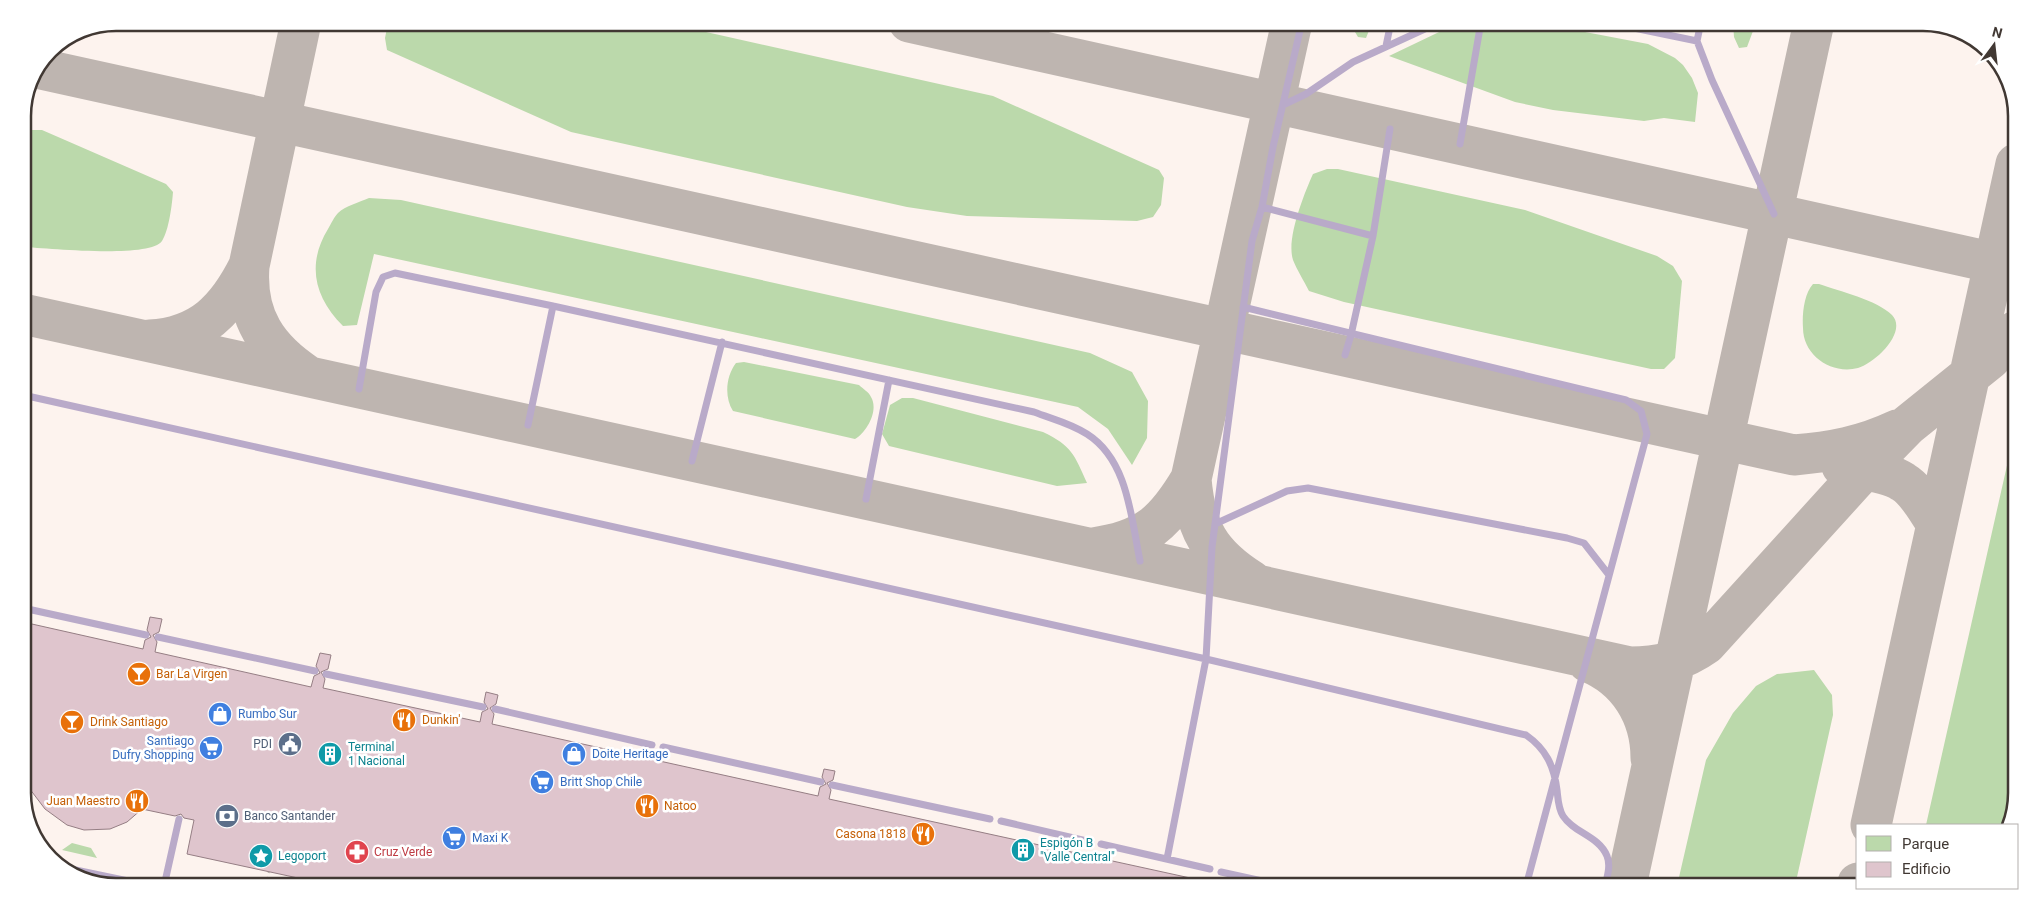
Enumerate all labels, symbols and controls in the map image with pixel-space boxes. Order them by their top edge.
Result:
north arrow [1969,20,2019,70]
text: N [1991,23,2004,41]
bar icon: Bar La Virgen [126,661,152,687]
place label: Bar La Virgen [156,667,227,681]
shop icon: Rumbo Sur [207,701,233,727]
place label: Rumbo Sur [238,707,297,721]
restaurant icon: Dunkin' [391,707,417,733]
bar icon: Drink Santiago [59,709,85,735]
place label: Dunkin' [422,713,460,727]
place label: Drink Santiago [90,715,168,729]
public building icon: PDI [277,731,303,757]
place label: Santiago Dufry Shopping [112,734,194,762]
supermarket icon: Santiago Dufry Shopping [198,735,224,761]
place label: PDI [253,737,272,751]
place label: Terminal 1 Nacional [348,740,405,768]
building icon: Terminal 1 Nacional [317,741,343,767]
shop icon: Doite Heritage [561,741,587,767]
place label: Doite Heritage [592,747,668,761]
supermarket icon: Britt Shop Chile [529,769,555,795]
place label: Britt Shop Chile [560,775,642,789]
restaurant icon: Juan Maestro [124,788,150,814]
restaurant icon: Natoo [634,793,660,819]
place label: Juan Maestro [46,794,120,808]
place label: Natoo [664,799,697,813]
bank icon: Banco Santander [214,803,240,829]
place label: Banco Santander [244,809,335,823]
restaurant icon: Casona 1818 [910,821,936,847]
legend [1856,824,2019,889]
supermarket icon: Maxi K [441,825,467,851]
place label: Casona 1818 [836,827,906,841]
place label: Maxi K [472,831,509,845]
text: Parque [1902,835,1949,853]
place label: Espigón B "Valle Central" [1040,836,1115,864]
building icon: Espigón B "Valle Central" [1010,837,1036,863]
pharmacy icon: Cruz Verde [344,839,370,865]
place icon: Legoport [248,843,274,869]
place label: Cruz Verde [374,845,432,859]
place label: Legoport [278,849,326,863]
text: Edificio [1902,860,1951,878]

